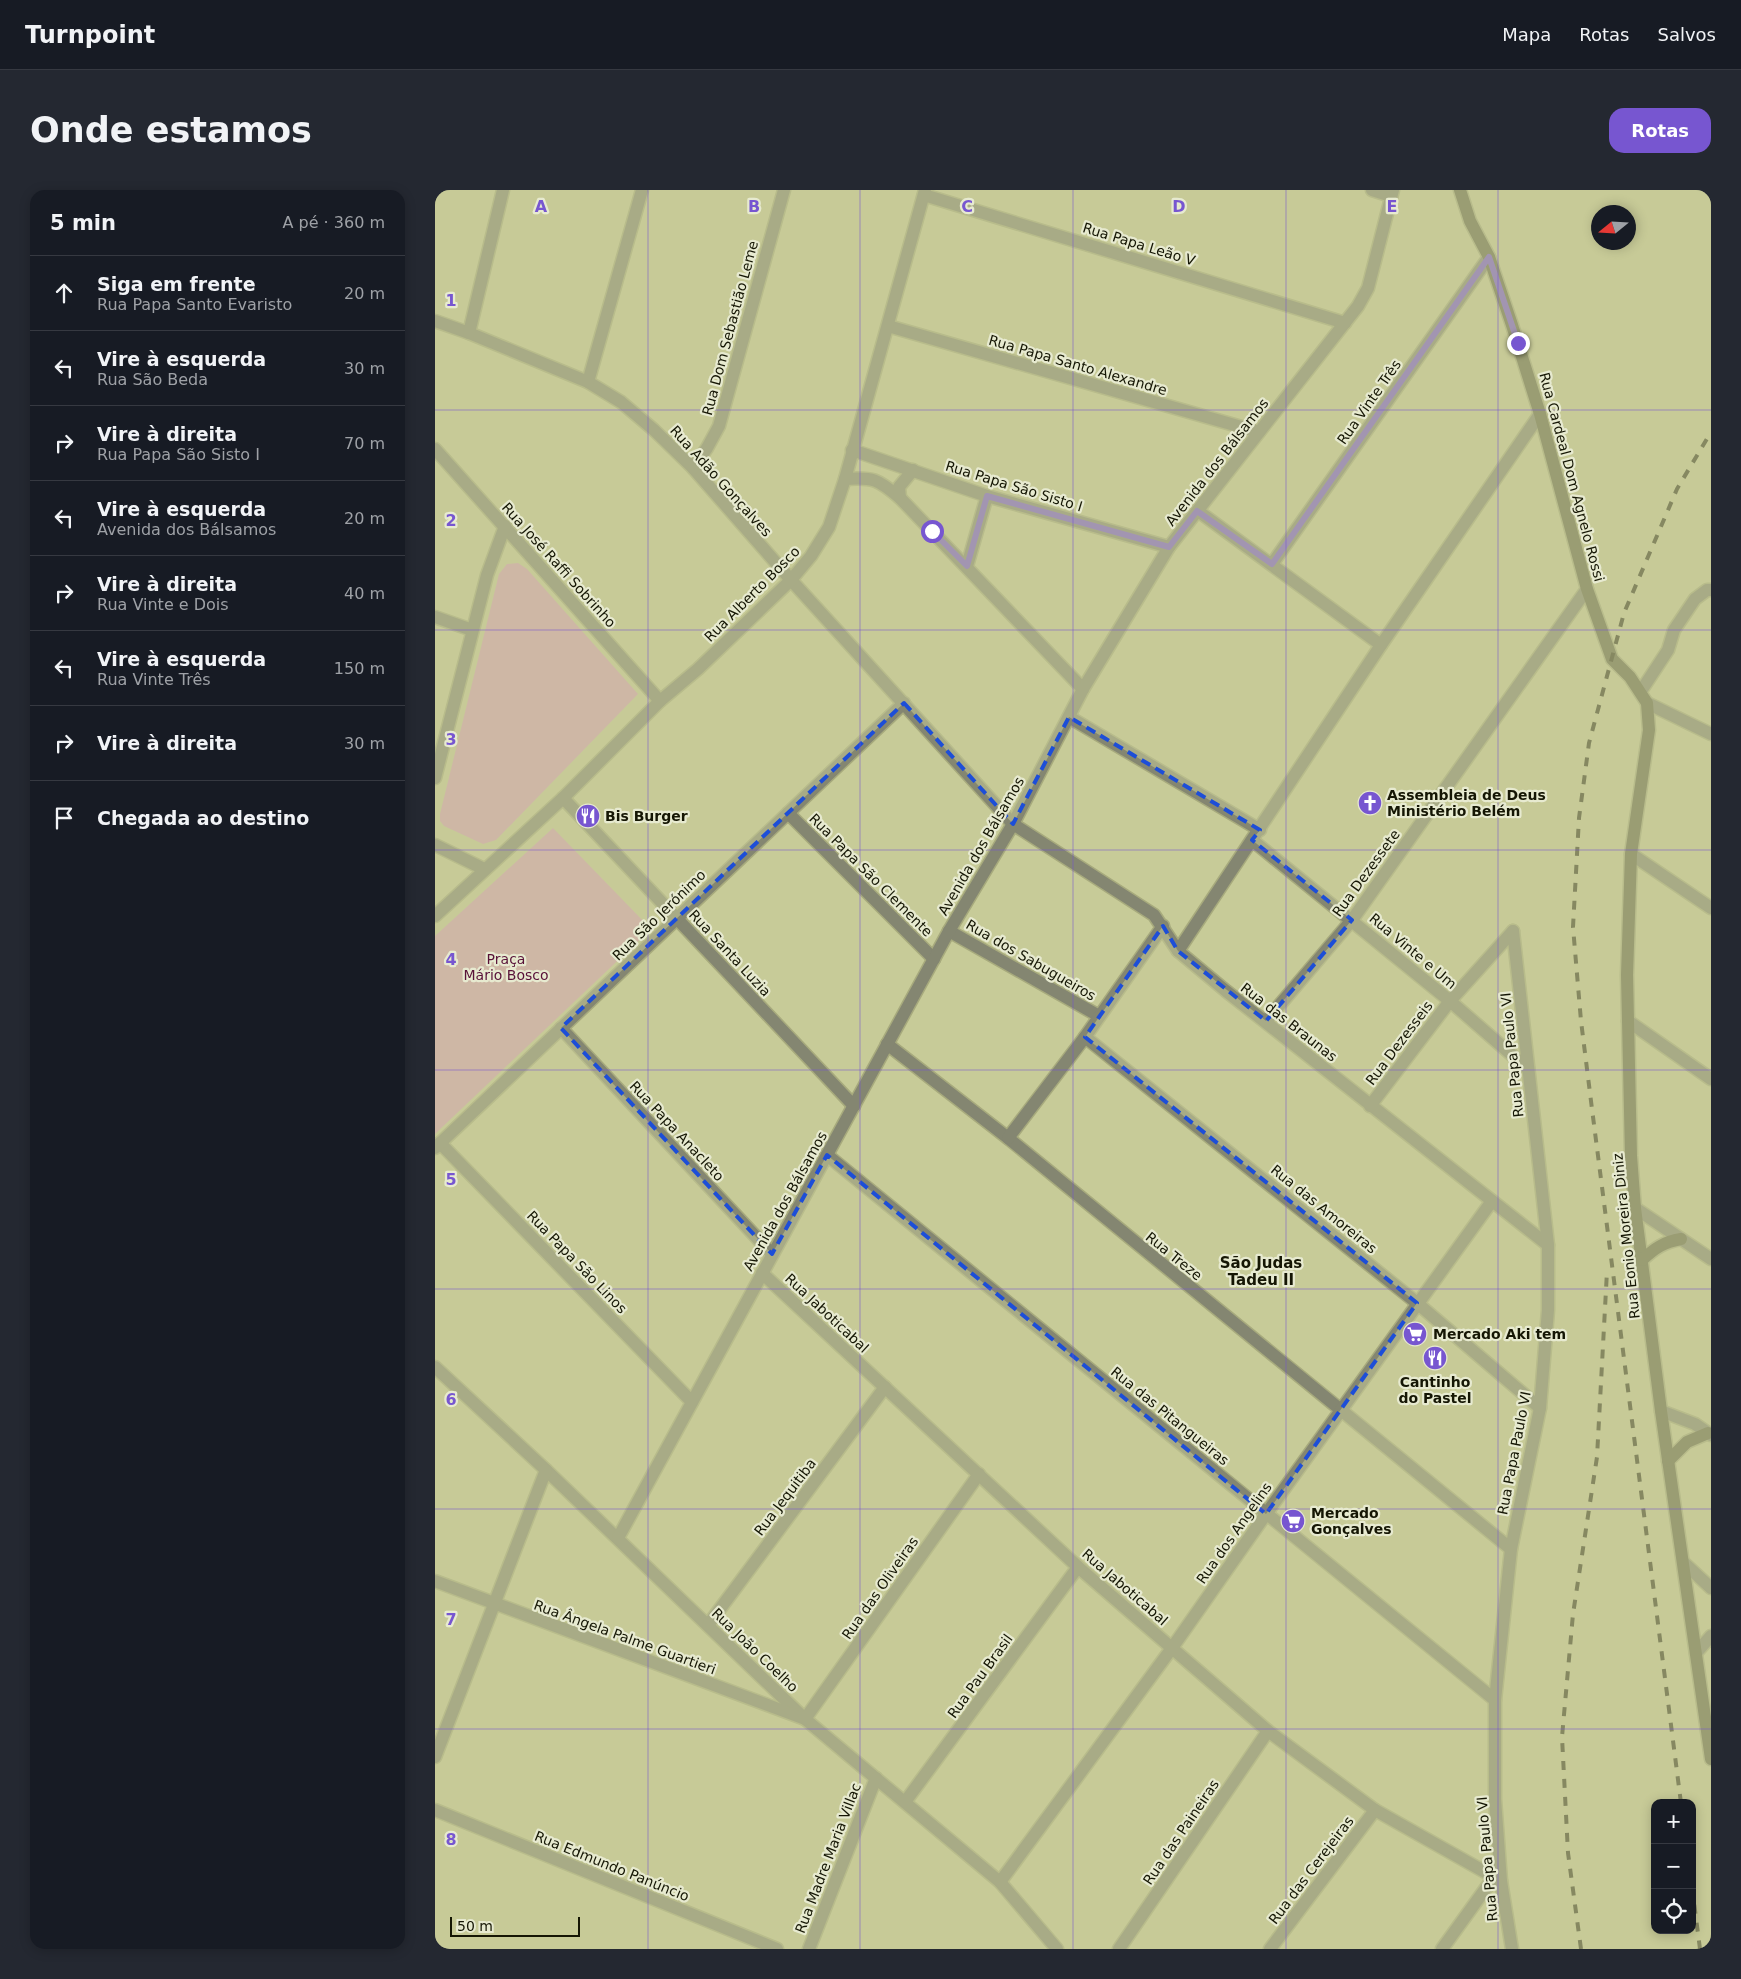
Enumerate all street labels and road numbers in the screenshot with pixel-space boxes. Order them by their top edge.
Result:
street label: Rua Papa Leão V [1081,219,1198,269]
street label: Rua Dom Sebastião Leme [699,239,761,417]
street label: Rua Papa Santo Alexandre [987,332,1169,398]
street label: Rua Vinte Três [1334,357,1404,447]
street label: Rua Cardeal Dom Agnelo Rossi [1536,371,1608,583]
street label: Avenida dos Bálsamos [1162,395,1272,529]
street label: Rua Adão Gonçalves [667,422,775,540]
street label: Rua Papa São Sisto I [944,458,1084,514]
street label: Rua José Raffi Sobrinho [499,499,619,631]
street label: Rua Alberto Bosco [701,543,803,645]
street label: Avenida dos Bálsamos [935,774,1027,918]
street label: Rua Papa São Clemente [806,810,936,940]
street label: Rua Dezessete [1329,826,1403,920]
street label: Rua São Jerónimo [609,866,709,964]
street label: Rua Santa Luzia [686,907,774,999]
street label: Rua Vinte e Um [1366,910,1460,992]
street label: Rua dos Sabugueiros [963,916,1099,1004]
street label: Rua das Braunas [1238,979,1340,1065]
street label: Rua Papa Paulo VI [1498,992,1526,1118]
street label: Rua Dezesseis [1362,998,1436,1088]
street label: Rua Papa Anacleto [627,1078,727,1184]
street label: Avenida dos Bálsamos [740,1128,830,1274]
street label: Rua Eonio Moreira Diniz [1609,1152,1643,1320]
street label: Rua das Amoreiras [1268,1161,1380,1257]
street label: Rua Papa São Linos [524,1207,630,1317]
street label: Rua Treze [1143,1229,1205,1283]
street label: Rua Jaboticabal [782,1270,872,1356]
street label: Rua das Pitangueiras [1108,1364,1232,1468]
street label: Rua Papa Paulo VI [1494,1390,1534,1516]
street label: Rua Jequitiba [751,1455,819,1539]
street label: Rua dos Angelins [1193,1479,1275,1587]
street label: Rua das Oliveiras [839,1534,921,1642]
street label: Rua Jaboticabal [1079,1545,1171,1629]
street label: Rua Ângela Palme Guartieri [532,1596,719,1677]
street label: Rua João Coelho [709,1605,801,1695]
street label: Rua Pau Brasil [944,1631,1016,1721]
street label: Rua das Paineiras [1140,1776,1222,1888]
street label: Rua Madre Maria Villac [792,1781,864,1935]
street label: Rua Papa Paulo VI [1474,1796,1500,1922]
street label: Rua das Cerejeiras [1265,1813,1357,1927]
street label: Rua Edmundo Panúncio [532,1828,692,1904]

